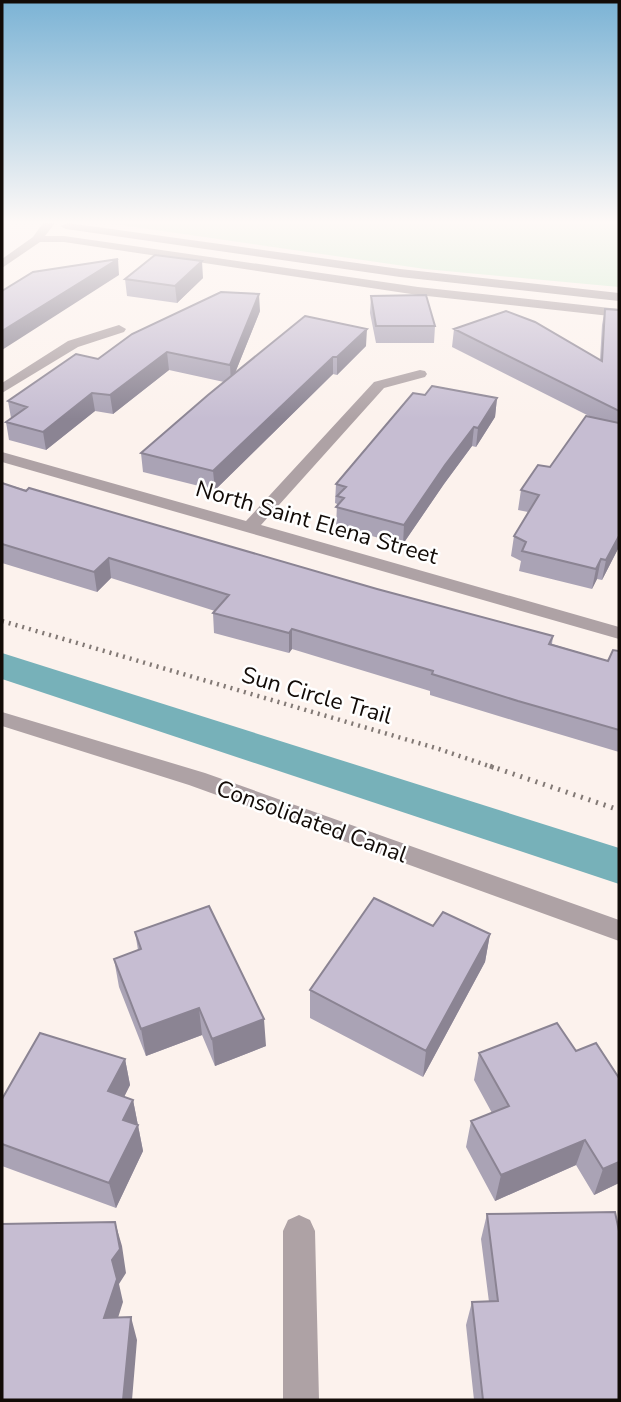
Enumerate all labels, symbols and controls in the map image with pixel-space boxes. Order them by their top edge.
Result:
street label: North Saint Elena Street [192,473,442,572]
street label: Sun Circle Trail [238,659,396,732]
street label: Consolidated Canal [212,773,412,870]

